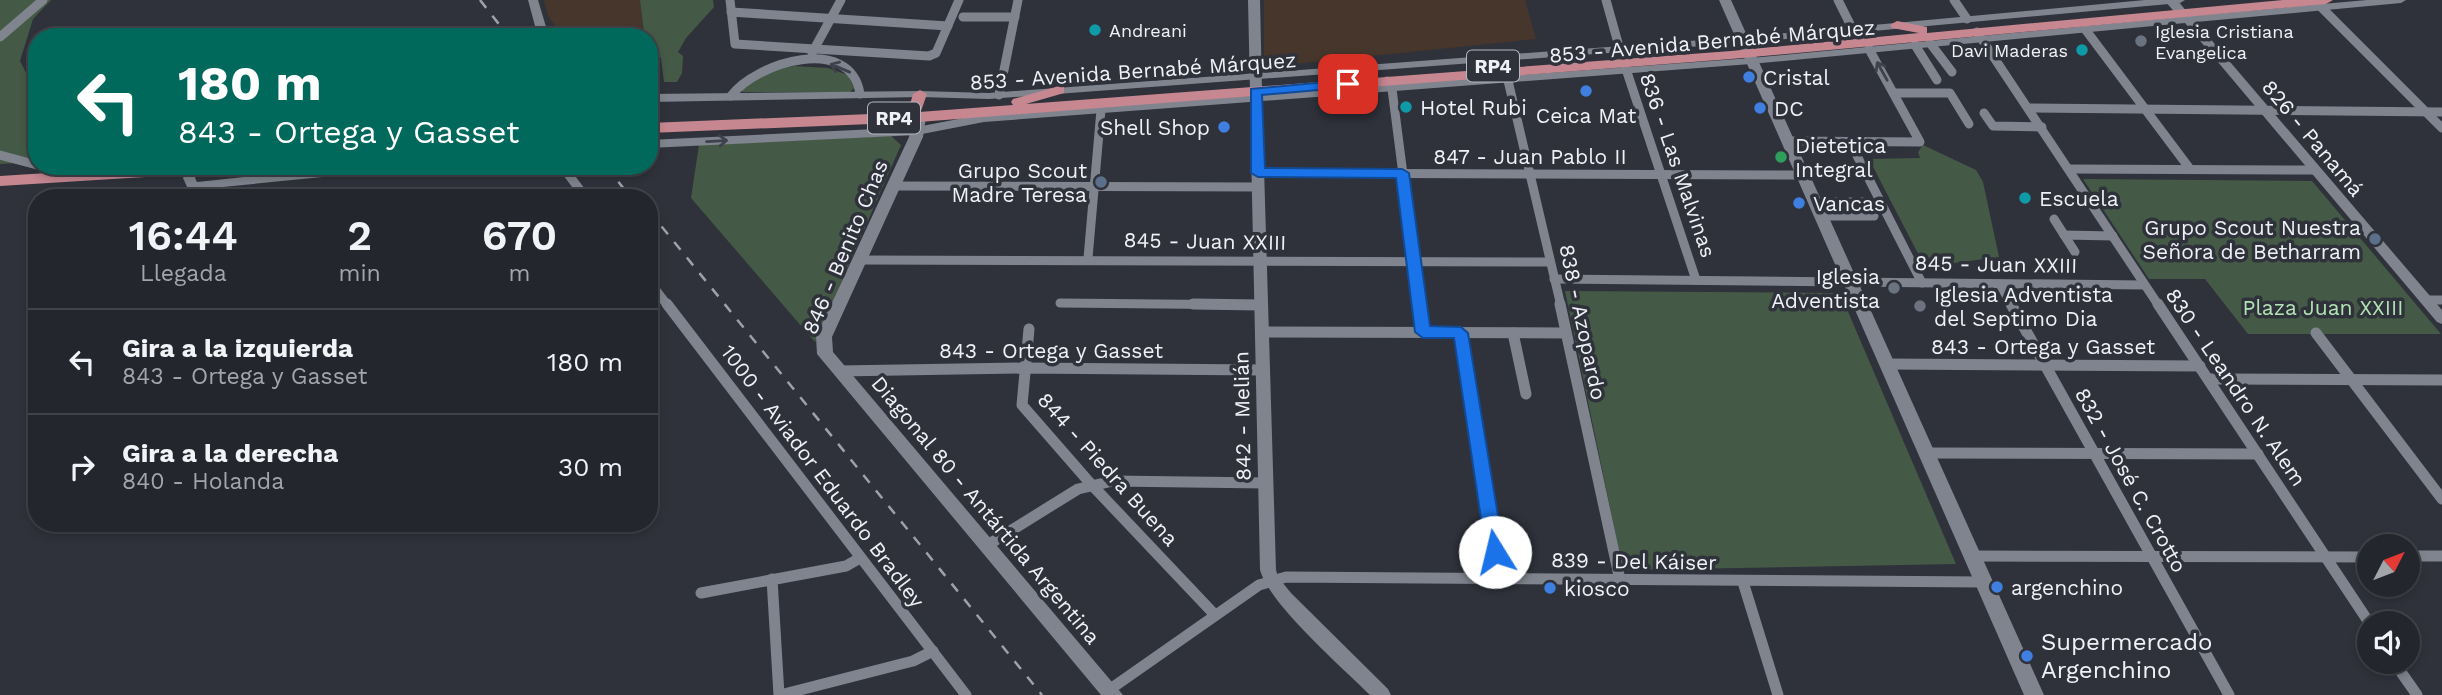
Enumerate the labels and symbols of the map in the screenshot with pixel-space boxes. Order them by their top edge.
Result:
street label: 853 - Avenida Bernabé Márquez [1548,14,1876,68]
place label: Andreani [1109,20,1187,41]
place label: Iglesia Cristiana Evangelica [2155,21,2294,63]
marker: Andreani [1087,22,1103,38]
marker: Iglesia Cristiana Evangelica [2133,33,2149,49]
place label: Davi Maderas [1951,40,2068,61]
marker: Davi Maderas [2074,42,2090,58]
street label: 853 - Avenida Bernabé Márquez [969,47,1297,95]
road number: RP4 [1467,50,1519,82]
pin [1318,54,1378,114]
one-way arrow [830,61,852,74]
one-way arrow [1875,61,1889,81]
place label: Cristal [1763,65,1830,90]
marker: Cristal [1741,69,1757,85]
street label: 836 - Las Malvinas [1635,70,1721,260]
street label: 826 - Panamá [2257,75,2369,201]
marker: Ceica Mat [1578,83,1594,99]
place label: Hotel Rubi [1420,95,1527,120]
place label: DC [1774,96,1804,121]
marker: Hotel Rubi [1398,99,1414,115]
marker: DC [1752,100,1768,116]
road number: RP4 [868,102,920,134]
place label: Ceica Mat [1536,103,1636,128]
place label: Shell Shop [1100,115,1210,140]
marker: Shell Shop [1216,119,1232,135]
place label: Dietetica Integral [1795,133,1886,182]
one-way arrow [706,134,729,147]
street label: 847 - Juan Pablo II [1433,144,1627,169]
marker: Dietetica Integral [1773,149,1789,165]
street label: 846 - Benito Chas [797,156,893,338]
place label: Grupo Scout Madre Teresa [951,158,1087,207]
marker: Grupo Scout Madre Teresa [1093,174,1109,190]
place label: Escuela [2039,186,2119,211]
marker: Escuela [2017,190,2033,206]
place label: Vancas [1813,191,1885,216]
marker: Vancas [1791,195,1807,211]
place label: Grupo Scout Nuestra Señora de Betharram [2143,215,2361,264]
street label: 845 - Juan XXIII [1123,227,1287,255]
marker: Grupo Scout Nuestra Señora de Betharram [2367,231,2383,247]
street label: 838 - Azopardo [1554,242,1612,402]
street label: 845 - Juan XXIII [1914,250,2078,278]
place label: Iglesia Adventista [1771,264,1880,313]
marker: Iglesia Adventista [1886,280,1902,296]
place label: Iglesia Adventista del Septimo Dia [1934,282,2113,331]
street label: 830 - Leandro N. Alem [2160,283,2312,491]
park label: Plaza Juan XXIII [2243,295,2403,320]
marker: Iglesia Adventista del Septimo Dia [1912,298,1928,314]
street label: 843 - Ortega y Gasset [1931,334,2155,359]
street label: 843 - Ortega y Gasset [939,338,1163,363]
street label: 1000 - Aviador Eduardo Bradley [716,340,930,612]
street label: 842 - Melián [1228,351,1256,481]
street label: Diagonal 80 - Antártida Argentina [866,371,1106,649]
street label: 832 - José C. Crotto [2070,383,2192,577]
street label: 844 - Piedra Buena [1033,387,1184,551]
position arrow [1458,515,1532,589]
north arrow [2357,534,2420,597]
street label: 839 - Del Káiser [1551,547,1717,575]
place label: argenchino [2011,575,2123,600]
place label: kiosco [1564,576,1630,601]
marker: argenchino [1989,579,2005,595]
marker: kiosco [1542,580,1558,596]
place label: Supermercado Argenchino [2041,628,2212,684]
marker: Supermercado Argenchino [2019,648,2035,664]

